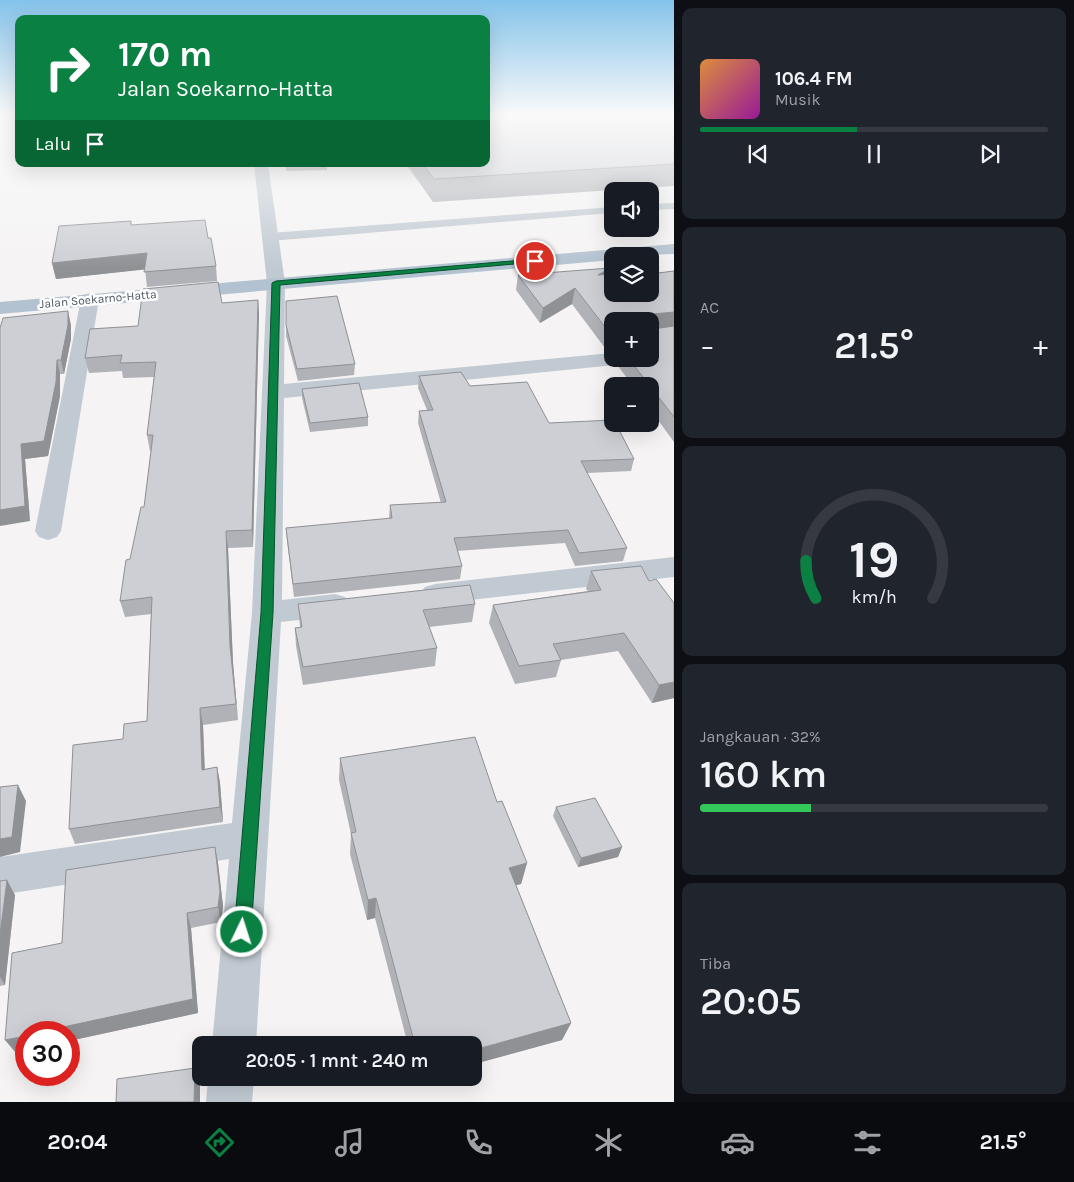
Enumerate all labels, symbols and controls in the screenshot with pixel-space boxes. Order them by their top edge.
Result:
text: 170 m [118,34,212,75]
icon: right [35,35,100,100]
text: 106.4 FM [775,68,853,90]
text: Jalan Soekarno-Hatta [118,76,333,102]
text: Musik [775,90,820,109]
icon: arrive [81,130,109,158]
text: Lalu [35,133,71,155]
icon: previous [744,140,772,168]
icon: pause [860,140,888,168]
icon: next [976,140,1004,168]
map controls [604,182,659,432]
button: sound [604,182,659,237]
pin [514,240,556,282]
icon: arrive [521,247,549,275]
button: layers [604,247,659,302]
street label: Jalan Soekarno-Hatta [39,287,157,311]
text: AC [700,298,719,317]
button: + [604,312,659,367]
text: 21.5° [834,323,914,368]
text: − [700,329,715,362]
text: + [1033,329,1048,362]
button: − [604,377,659,432]
text: 19 [849,529,899,590]
text: km/h [851,587,897,608]
text: Jangkauan · 32% [700,727,821,746]
text: 160 km [700,752,827,797]
position arrow [215,905,267,957]
text: Tiba [700,954,731,973]
text: 20:05 [700,979,802,1024]
speed limit sign: 30 [15,1021,80,1086]
text: 20:05 · 1 mnt · 240 m [245,1050,429,1072]
icon: directions [202,1125,237,1160]
icon: music [332,1125,367,1160]
icon: phone [461,1125,496,1160]
icon: climate [591,1125,626,1160]
icon: car [720,1125,755,1160]
icon: filters [850,1125,885,1160]
text: 20:04 [47,1129,107,1155]
text: 21.5° [979,1129,1027,1155]

